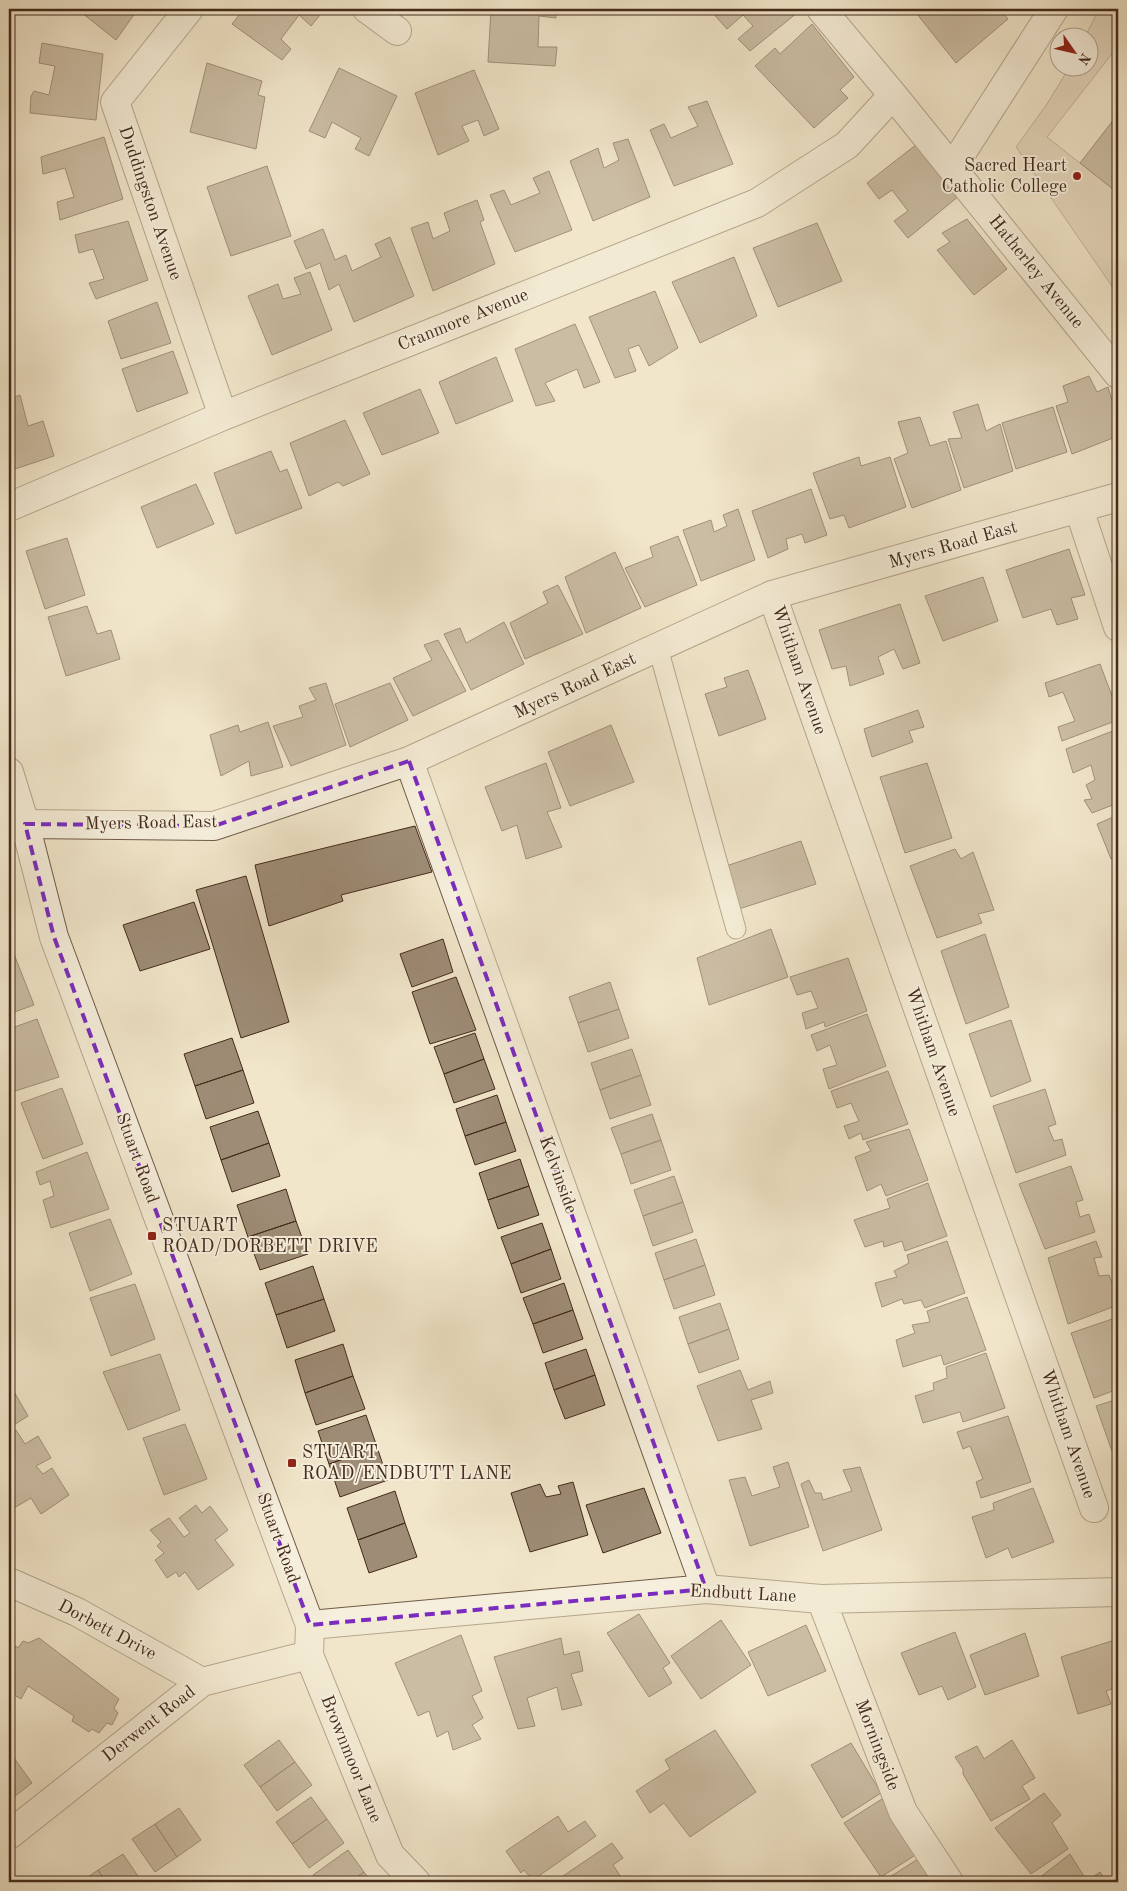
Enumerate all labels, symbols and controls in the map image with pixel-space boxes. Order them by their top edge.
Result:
north arrow [1050,28,1100,78]
text: N [1075,50,1093,67]
street label: Duddingston Avenue [115,124,185,282]
place label: Sacred Heart Catholic College [941,157,1067,196]
marker: Sacred Heart Catholic College [1071,170,1083,182]
street label: Hatherley Avenue [985,212,1087,332]
street label: Cranmore Avenue [395,286,531,354]
street label: Myers Road East [887,518,1019,572]
street label: Whitham Avenue [768,603,830,737]
street label: Myers Road East [511,650,639,722]
street label: Myers Road East [84,813,218,833]
street label: Whitham Avenue [902,985,964,1119]
street label: Stuart Road [112,1110,162,1206]
street label: Kelvinside [536,1134,580,1216]
place label: STUART ROAD/DORBETT DRIVE [162,1217,378,1256]
marker: STUART ROAD/DORBETT DRIVE [146,1230,158,1242]
street label: Whitham Avenue [1037,1367,1099,1501]
place label: STUART ROAD/ENDBUTT LANE [302,1444,512,1483]
marker: STUART ROAD/ENDBUTT LANE [286,1457,298,1469]
street label: Stuart Road [253,1490,303,1586]
street label: Endbutt Lane [689,1582,797,1606]
street label: Dorbett Drive [55,1597,159,1663]
street label: Derwent Road [99,1682,199,1766]
street label: Brownmoor Lane [317,1693,385,1825]
street label: Morningside [851,1697,903,1793]

